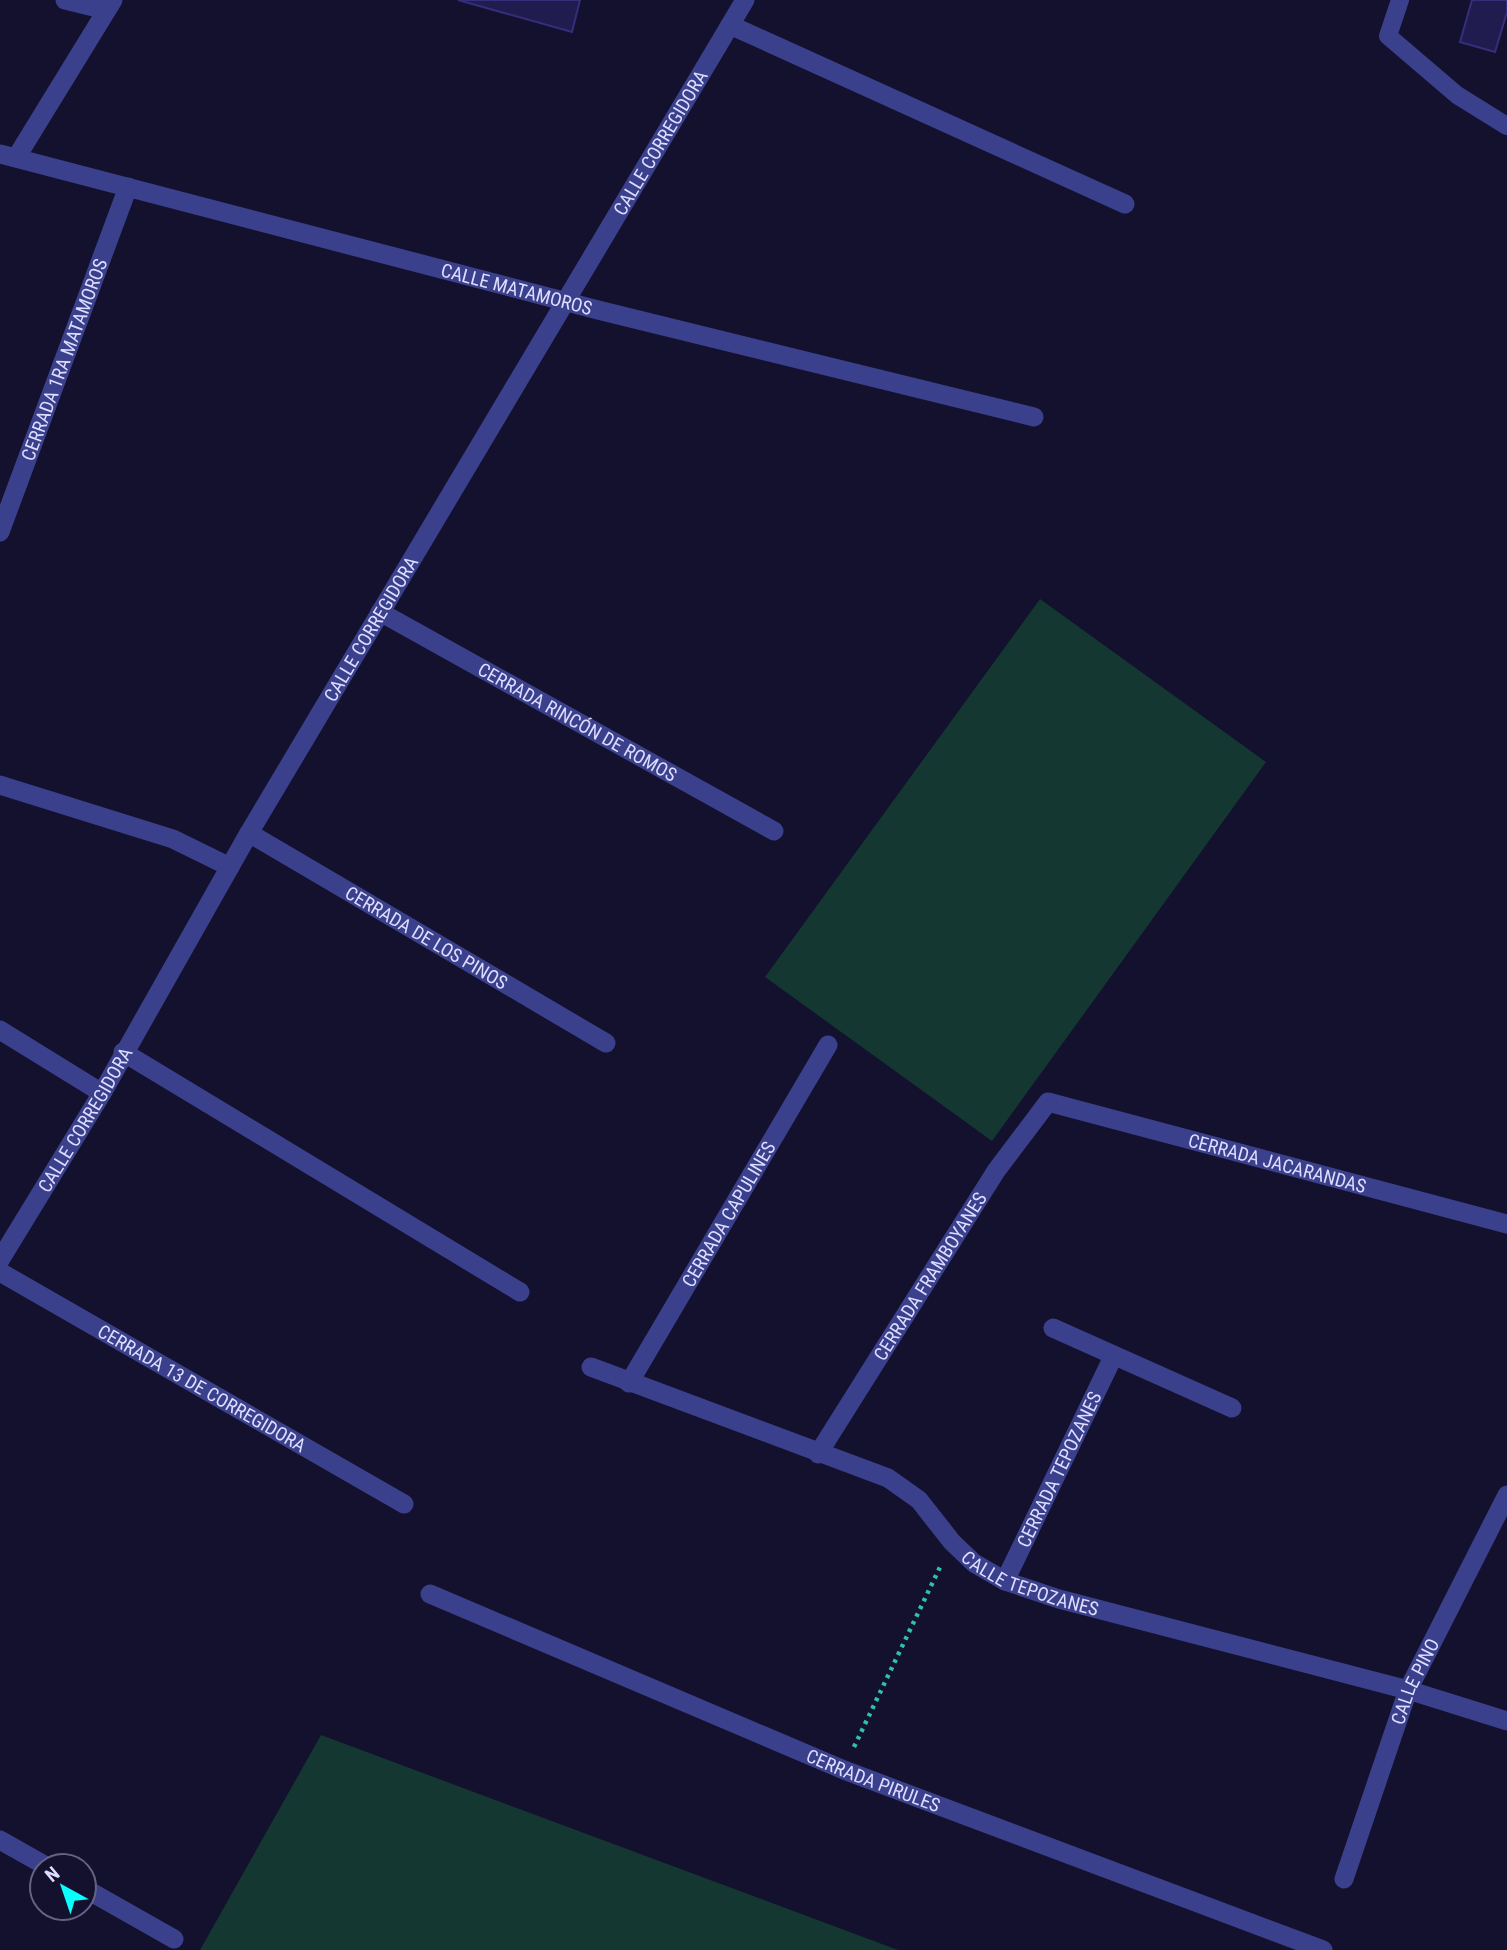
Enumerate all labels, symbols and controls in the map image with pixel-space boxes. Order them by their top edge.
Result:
street label: CALLE CORREGIDORA [609,66,713,219]
street label: CERRADA 1RA MATAMOROS [17,255,112,464]
street label: CALLE MATAMOROS [439,259,595,320]
street label: CALLE CORREGIDORA [319,552,423,706]
street label: CERRADA RINCÓN DE ROMOS [474,658,681,787]
street label: CERRADA DE LOS PINOS [341,881,512,995]
street label: CALLE CORREGIDORA [33,1043,137,1197]
street label: CERRADA JACARANDAS [1186,1129,1369,1198]
street label: CERRADA CAPULINES [677,1137,781,1291]
street label: CERRADA FRAMBOYANES [869,1188,992,1365]
street label: CERRADA 13 DE CORREGIDORA [94,1320,310,1457]
street label: CERRADA TEPOZANES [1012,1388,1107,1551]
street label: CALLE TEPOZANES [956,1546,1101,1621]
street label: CALLE PINO [1386,1635,1444,1728]
street label: CERRADA PIRULES [803,1744,944,1817]
north arrow [28,1852,98,1922]
text: N [41,1862,64,1887]

